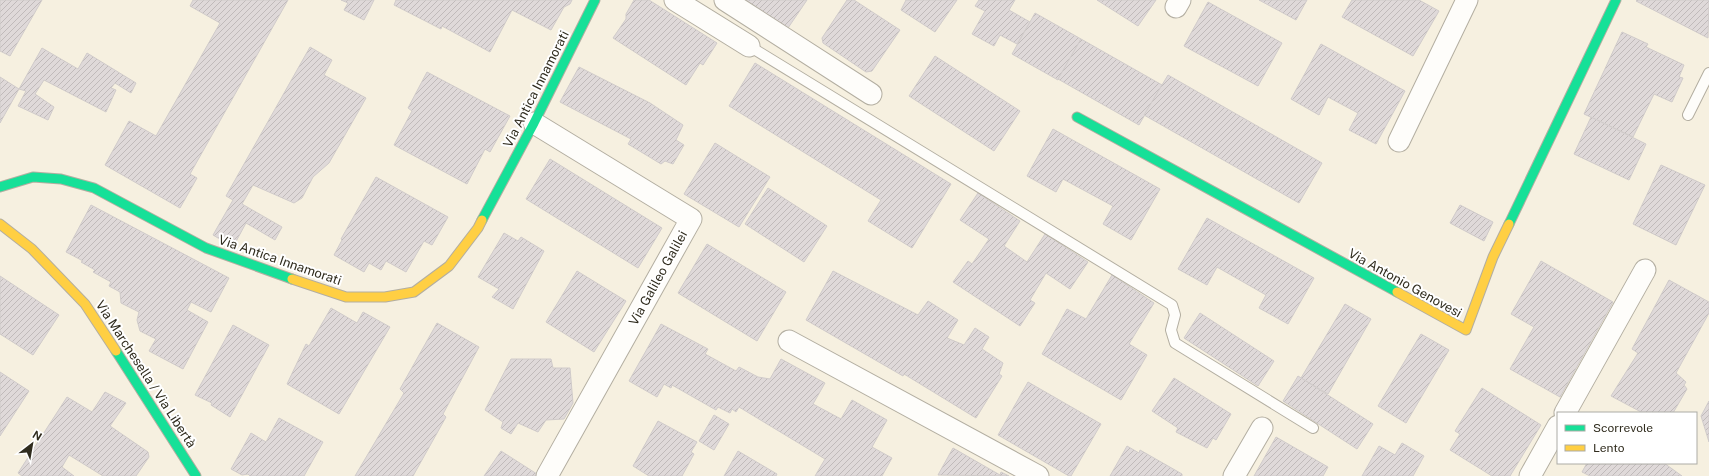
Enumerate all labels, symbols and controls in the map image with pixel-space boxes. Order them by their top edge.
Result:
street label: Via Antica Innamorati [500,28,572,150]
street label: Via Galileo Galilei [626,228,690,328]
street label: Via Antica Innamorati [217,232,343,288]
street label: Via Antonio Genovesi [1346,246,1464,320]
street label: Via Marchesella / Via Libertà [93,298,199,450]
legend [1557,412,1697,464]
text: Scorrevole [1593,421,1653,435]
north arrow [12,424,52,464]
text: N [30,428,44,443]
text: Lento [1593,441,1625,455]

